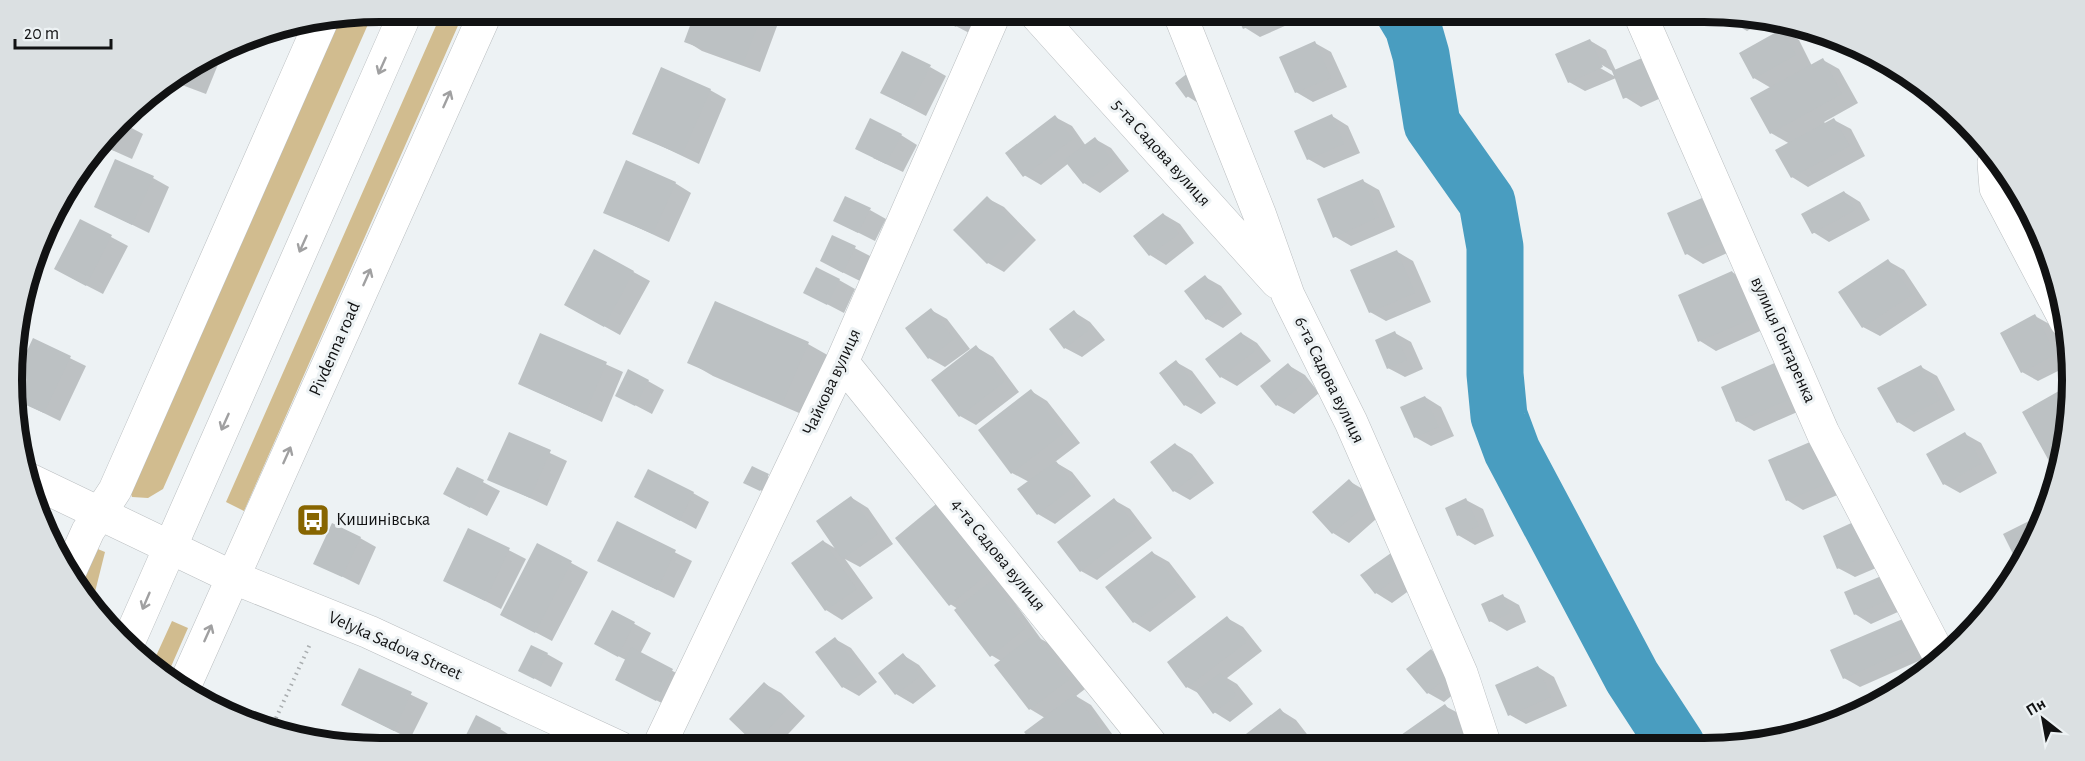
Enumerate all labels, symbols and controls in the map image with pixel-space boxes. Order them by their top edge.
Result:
scale bar [15,12,111,50]
text: 20 m [24,25,59,43]
one-way arrow [376,56,387,74]
one-way arrow [441,91,453,109]
street label: 5-та Садова вулиця [1108,96,1214,210]
one-way arrow [297,234,309,252]
one-way arrow [362,269,373,287]
street label: вулиця Гонтаренка [1747,274,1819,406]
street label: Pivdenna road [306,299,364,399]
street label: 6-та Садова вулиця [1291,314,1367,446]
street label: Чайкова вулиця [800,326,864,438]
one-way arrow [218,413,230,431]
one-way arrow [282,446,293,465]
street label: 4-та Садова вулиця [947,496,1049,614]
bus stop icon: Кишинівська [295,502,331,538]
place label: Кишинівська [336,511,430,529]
one-way arrow [140,591,151,609]
street label: Velyka Sadova Street [325,608,465,684]
one-way arrow [203,625,214,643]
north arrow [2013,689,2073,749]
text: Пн [2023,695,2048,719]

